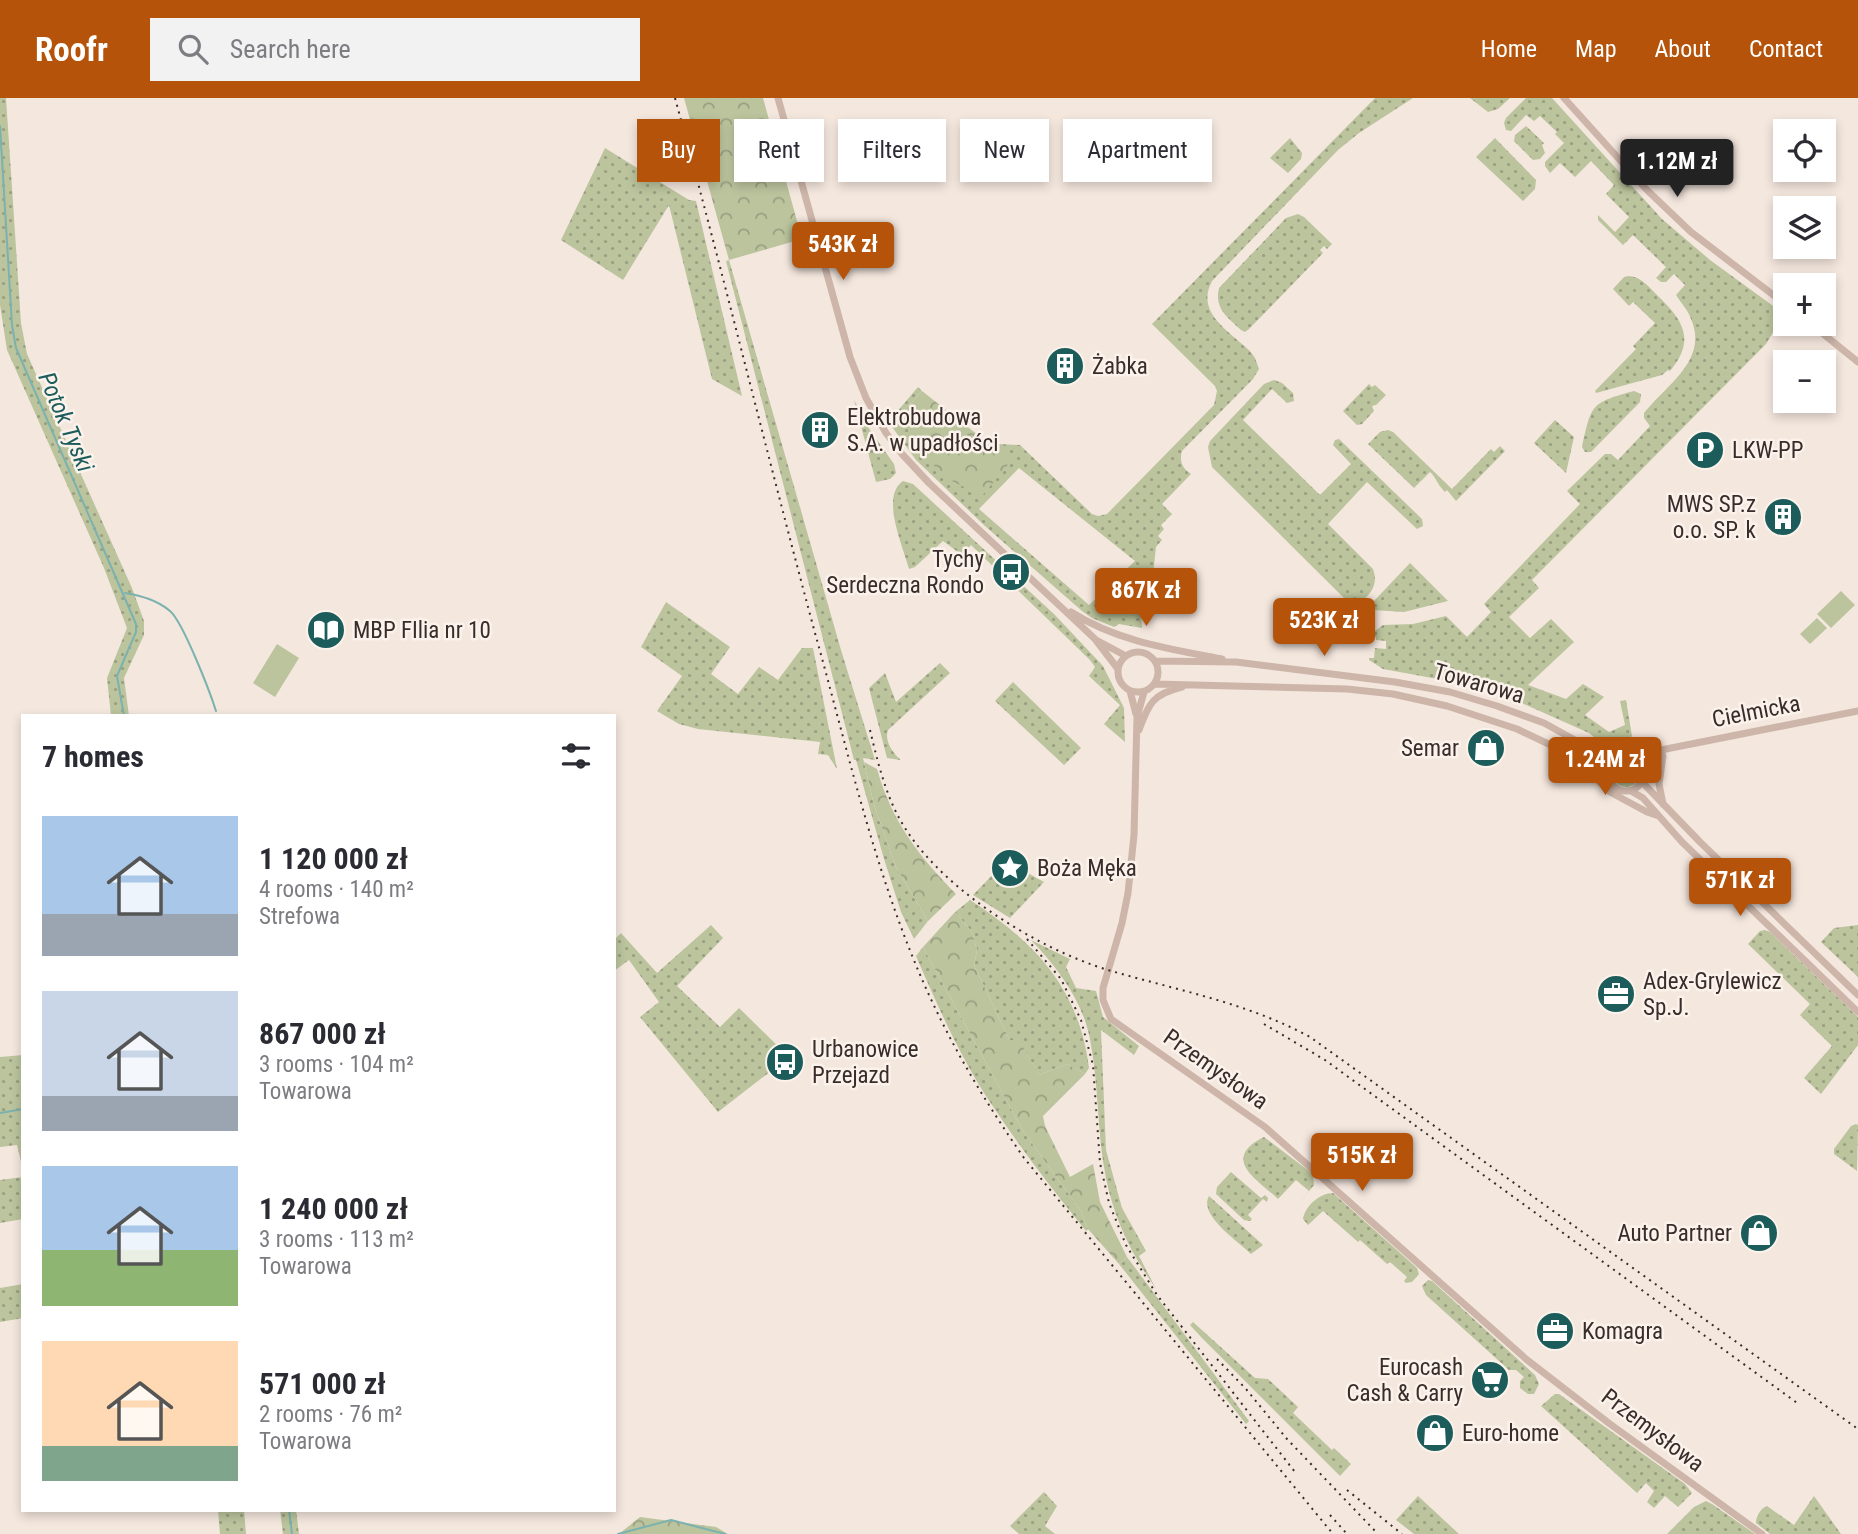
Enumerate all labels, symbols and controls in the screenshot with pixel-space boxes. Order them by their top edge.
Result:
search box [150,18,640,81]
text: Roofr [35,30,108,69]
icon: search [174,30,212,68]
text: Search here [230,34,351,64]
text: Home [1481,35,1537,63]
text: Map [1575,35,1617,63]
text: About [1655,35,1711,63]
text: Contact [1749,35,1823,63]
chip: Buy [637,119,720,182]
chip: Rent [734,119,824,182]
chip: Filters [838,119,946,182]
chip: New [960,119,1049,182]
chip: Apartment [1063,119,1212,182]
map controls [1773,119,1836,413]
button: locate [1773,119,1836,182]
pin: 1.12M zł [1605,140,1749,199]
text: 1.12M zł [1636,148,1718,175]
button: layers [1773,196,1836,259]
pin: 543K zł [778,222,908,282]
text: 543K zł [808,231,878,258]
button: + [1773,273,1836,336]
building icon: Żabka [1044,345,1086,387]
button: − [1773,350,1836,413]
place label: Żabka [1092,353,1148,380]
water label: Potok Tyski [32,368,100,477]
place label: Elektrobudowa S.A. w upadłości [847,404,998,457]
building icon: Elektrobudowa S.A. w upadłości [799,409,841,451]
parking icon: LKW-PP [1684,429,1726,471]
place label: LKW-PP [1732,437,1804,464]
place label: MWS SP.z o.o. SP. k [1667,491,1757,544]
building icon: MWS SP.z o.o. SP. k [1762,496,1804,538]
place label: Tychy Serdeczna Rondo [826,546,984,599]
bus stop icon: Tychy Serdeczna Rondo [990,551,1032,593]
pin: 867K zł [1081,568,1211,628]
text: 867K zł [1111,577,1181,604]
pin: 523K zł [1259,598,1389,658]
text: 523K zł [1289,607,1359,634]
library icon: MBP FIlia nr 10 [305,609,347,651]
place label: MBP FIlia nr 10 [353,617,491,644]
street label: Towarowa [1431,658,1527,709]
street label: Cielmicka [1710,690,1802,733]
shop icon: Semar [1465,727,1507,769]
place label: Semar [1401,735,1459,762]
icon: filters [557,737,595,775]
pin: 1.24M zł [1533,738,1677,797]
text: 7 homes [42,739,144,774]
text: 1.24M zł [1564,746,1646,773]
text: 1 120 000 zł [259,841,408,876]
icon: home [98,844,182,928]
place icon: Boża Męka [989,847,1031,889]
place label: Boża Męka [1037,855,1137,882]
pin: 571K zł [1675,858,1805,918]
text: 571K zł [1705,867,1775,894]
text: 4 rooms · 140 m² [259,876,414,903]
text: Strefowa [259,903,340,930]
place label: Adex-Grylewicz Sp.J. [1643,968,1782,1021]
office icon: Adex-Grylewicz Sp.J. [1595,973,1637,1015]
text: 867 000 zł [259,1016,386,1051]
icon: home [98,1019,182,1103]
street label: Przemysłowa [1158,1024,1273,1115]
place label: Urbanowice Przejazd [812,1036,919,1089]
bus stop icon: Urbanowice Przejazd [764,1041,806,1083]
text: 3 rooms · 104 m² [259,1051,414,1078]
text: Towarowa [259,1078,352,1105]
pin: 515K zł [1297,1134,1427,1193]
text: 515K zł [1327,1142,1397,1169]
text: 1 240 000 zł [259,1191,408,1226]
icon: home [98,1194,182,1278]
shop icon: Auto Partner [1738,1212,1780,1254]
place label: Auto Partner [1617,1220,1732,1247]
text: 3 rooms · 113 m² [259,1226,414,1253]
text: Towarowa [259,1253,352,1280]
office icon: Komagra [1534,1310,1576,1352]
place label: Komagra [1582,1318,1663,1345]
place label: Eurocash Cash & Carry [1346,1354,1463,1407]
supermarket icon: Eurocash Cash & Carry [1469,1359,1511,1401]
text: 571 000 zł [259,1366,386,1401]
icon: home [98,1369,182,1453]
street label: Przemysłowa [1596,1383,1709,1478]
text: 2 rooms · 76 m² [259,1401,402,1428]
shop icon: Euro-home [1414,1412,1456,1454]
place label: Euro-home [1462,1420,1559,1447]
text: Towarowa [259,1428,352,1455]

